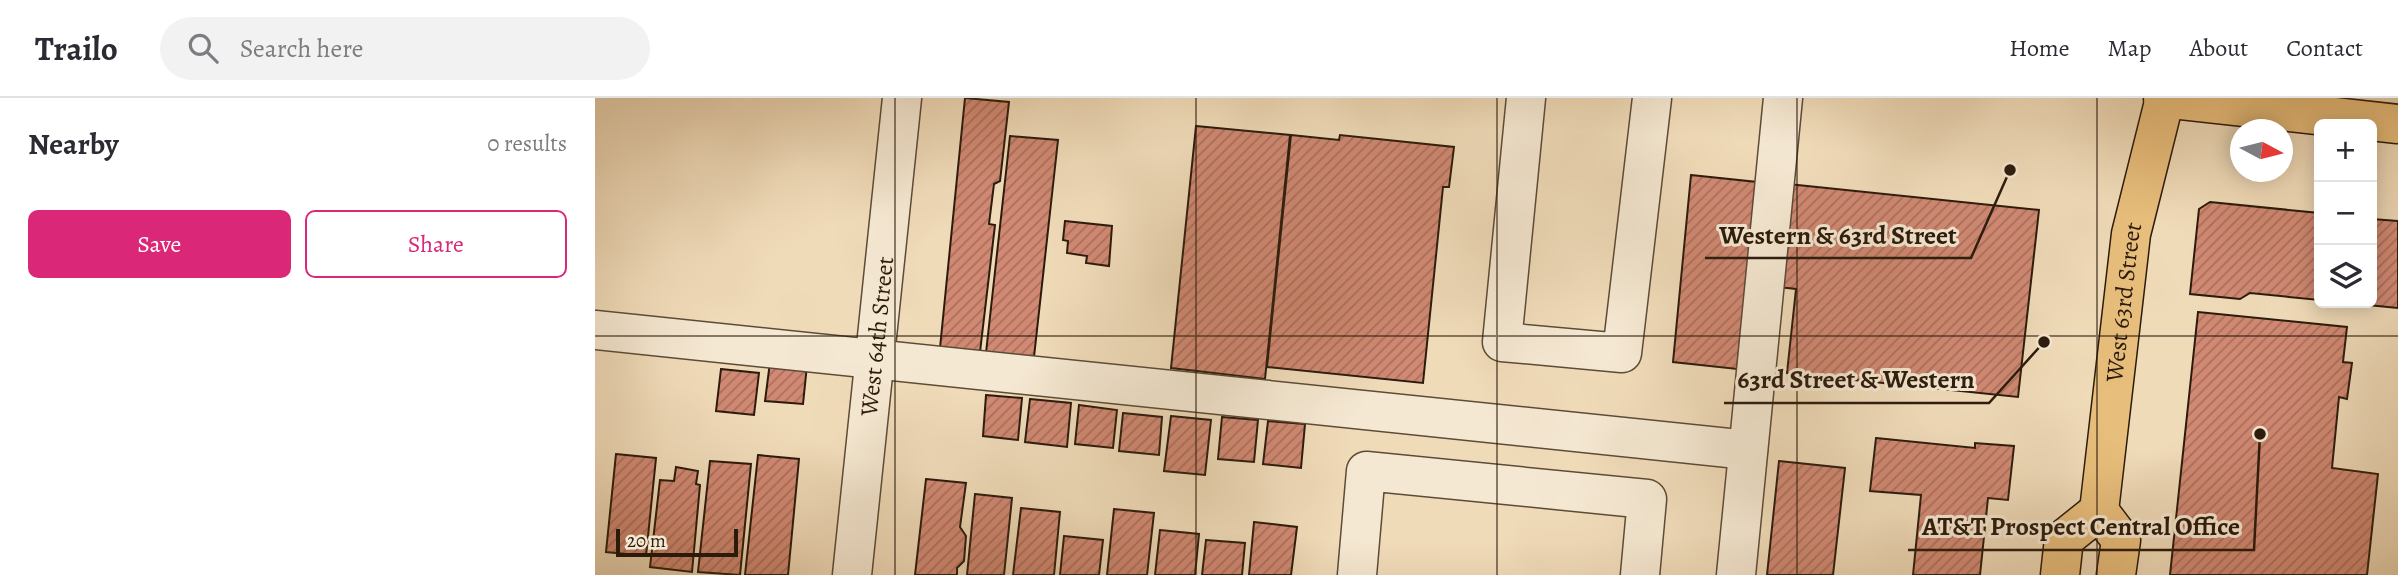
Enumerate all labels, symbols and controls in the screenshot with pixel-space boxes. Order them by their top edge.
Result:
search box [160,17,650,80]
text: Trailo [35,26,118,71]
icon: search [184,29,222,67]
text: Search here [240,31,364,66]
text: Home [2009,32,2070,64]
text: Map [2108,32,2152,64]
text: About [2190,32,2248,64]
text: Contact [2286,32,2363,64]
north arrow [2230,119,2293,182]
map controls [2314,119,2377,308]
button: + [2314,119,2377,182]
text: Nearby [28,124,119,164]
text: 0 results [487,128,567,159]
button: − [2314,182,2377,245]
button: Save [28,210,291,278]
button: Share [305,210,567,278]
callout: Western & 63rd Street [1705,211,1971,258]
text: Western & 63rd Street [1718,218,1957,253]
street label: West 63rd Street [2098,219,2149,385]
button: layers [2314,245,2377,308]
street label: West 64th Street [853,255,901,419]
callout: 63rd Street & Western [1724,356,1989,403]
text: 63rd Street & Western [1737,362,1975,397]
callout: AT&T Prospect Central Office [1908,503,2254,550]
text: AT&T Prospect Central Office [1921,509,2240,544]
scale bar [616,526,739,558]
text: 20 m [627,528,666,554]

